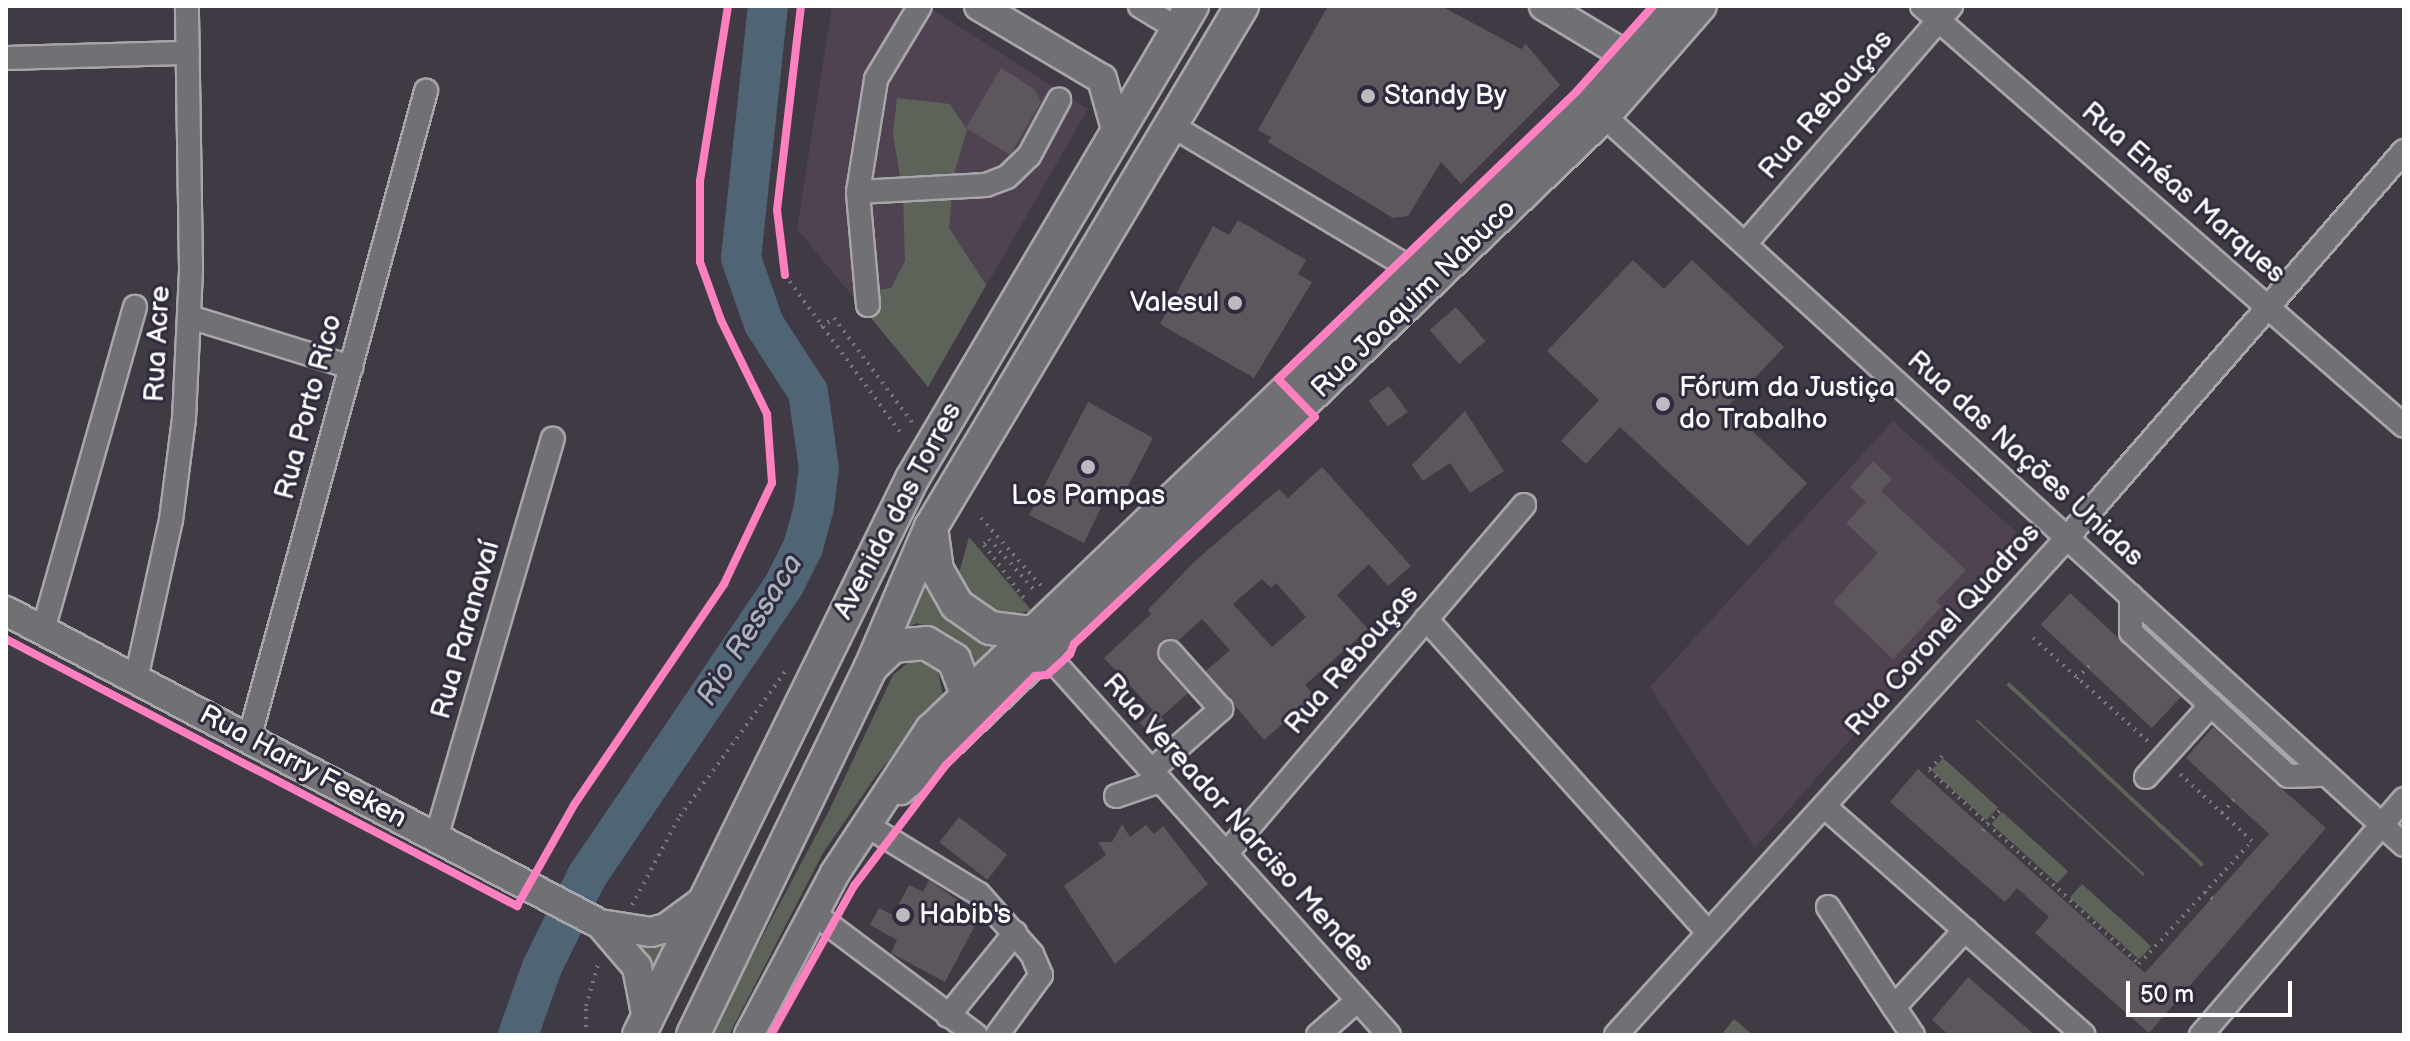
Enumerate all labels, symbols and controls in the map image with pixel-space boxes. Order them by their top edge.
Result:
street label: Rua Rebouças [1752,23,1900,187]
place label: Standy By [1384,79,1508,113]
marker: Standy By [1359,87,1377,105]
street label: Rua Enéas Marques [2074,95,2292,291]
street label: Rua Joaquim Nabuco [1304,192,1524,406]
street label: Rua Acre [138,285,178,403]
place label: Valesul [1130,286,1219,320]
marker: Valesul [1226,294,1244,312]
street label: Rua Porto Rico [268,311,350,503]
street label: Rua das Nações Unidas [1900,344,2150,574]
place label: Fórum da Justiça do Trabalho [1679,371,1897,437]
marker: Fórum da Justiça do Trabalho [1654,395,1672,413]
street label: Avenida das Torres [827,397,969,625]
marker: Los Pampas [1079,458,1097,476]
place label: Los Pampas [1011,479,1165,513]
street label: Rua Coronel Quadros [1839,517,2047,743]
street label: Rua Paranavaí [425,537,507,723]
water label: Rio Ressaca [689,548,811,712]
street label: Rua Rebouças [1278,578,1426,742]
street label: Rua Vereador Narciso Mendes [1095,667,1381,979]
street label: Rua Harry Feeken [193,698,413,836]
place label: Habib's [919,898,1011,932]
marker: Habib's [894,906,912,924]
scale bar [2130,965,2296,1015]
text: 50 m [2140,980,2194,1009]

